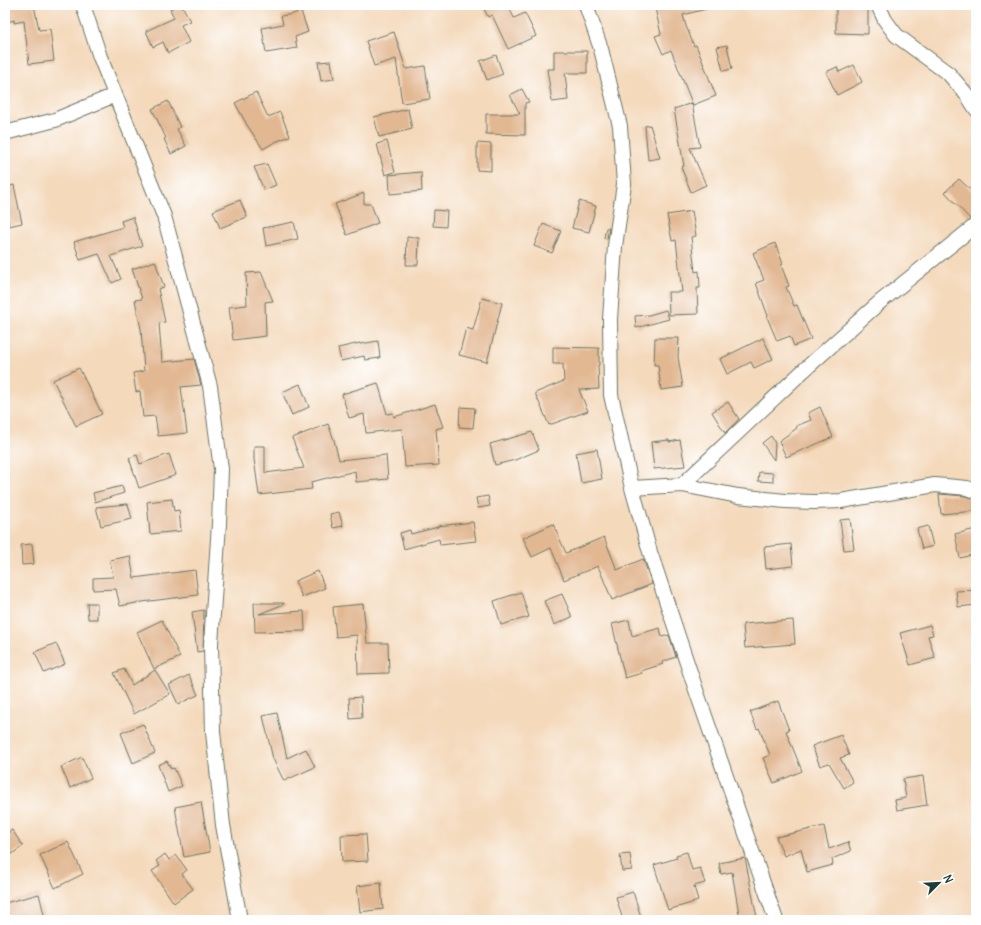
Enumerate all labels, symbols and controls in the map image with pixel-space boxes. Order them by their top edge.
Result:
north arrow [919,863,959,903]
text: N [940,873,956,885]

